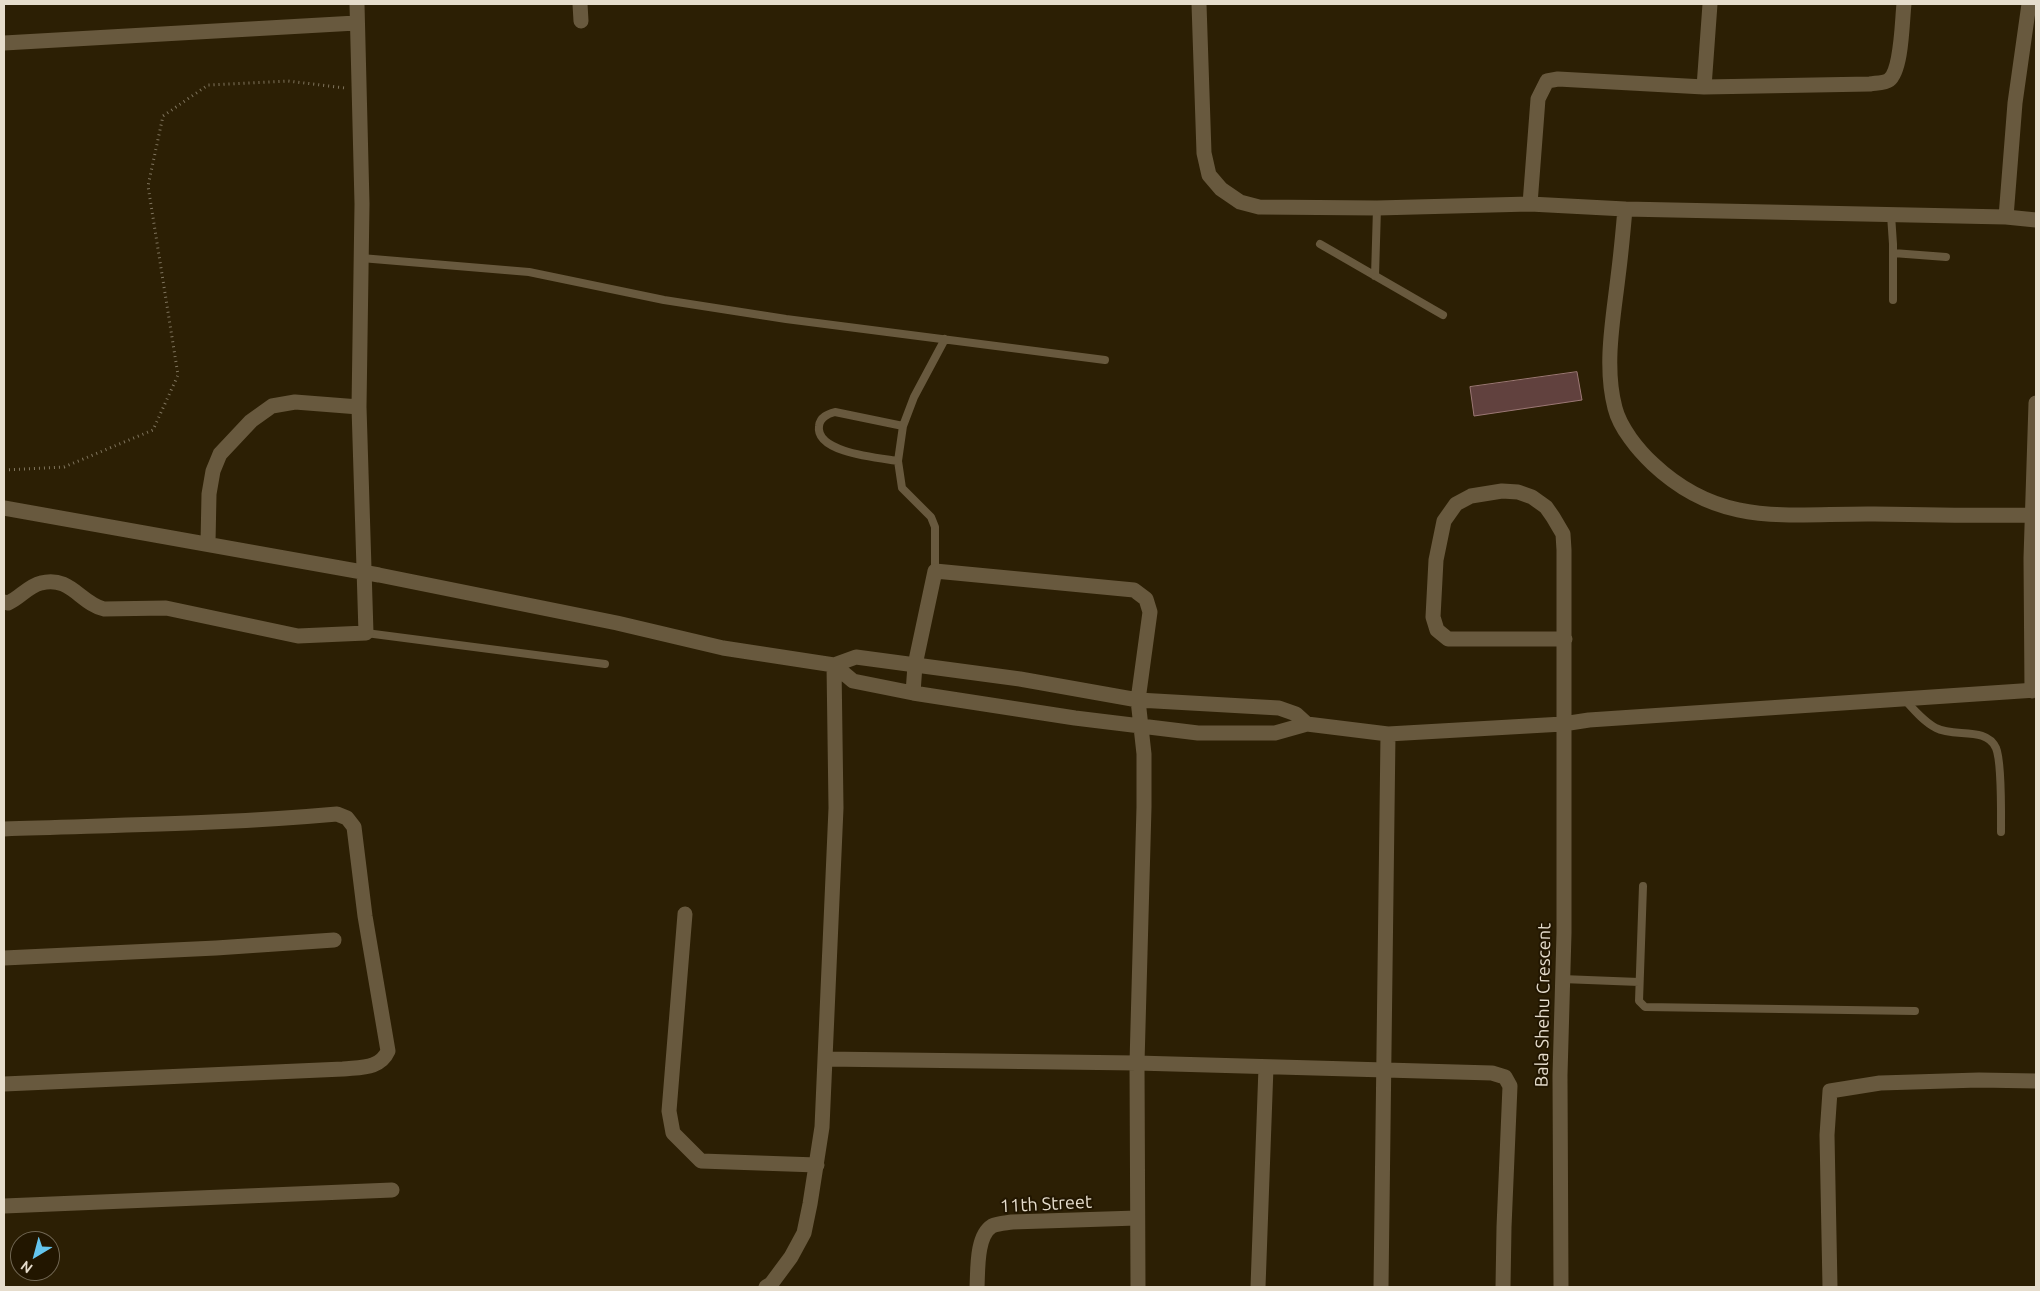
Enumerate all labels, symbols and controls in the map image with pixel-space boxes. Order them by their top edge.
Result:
street label: Bala Shehu Crescent [1531,923,1555,1087]
street label: 11th Street [999,1191,1093,1217]
north arrow [10,1231,60,1281]
text: N [18,1258,36,1277]

